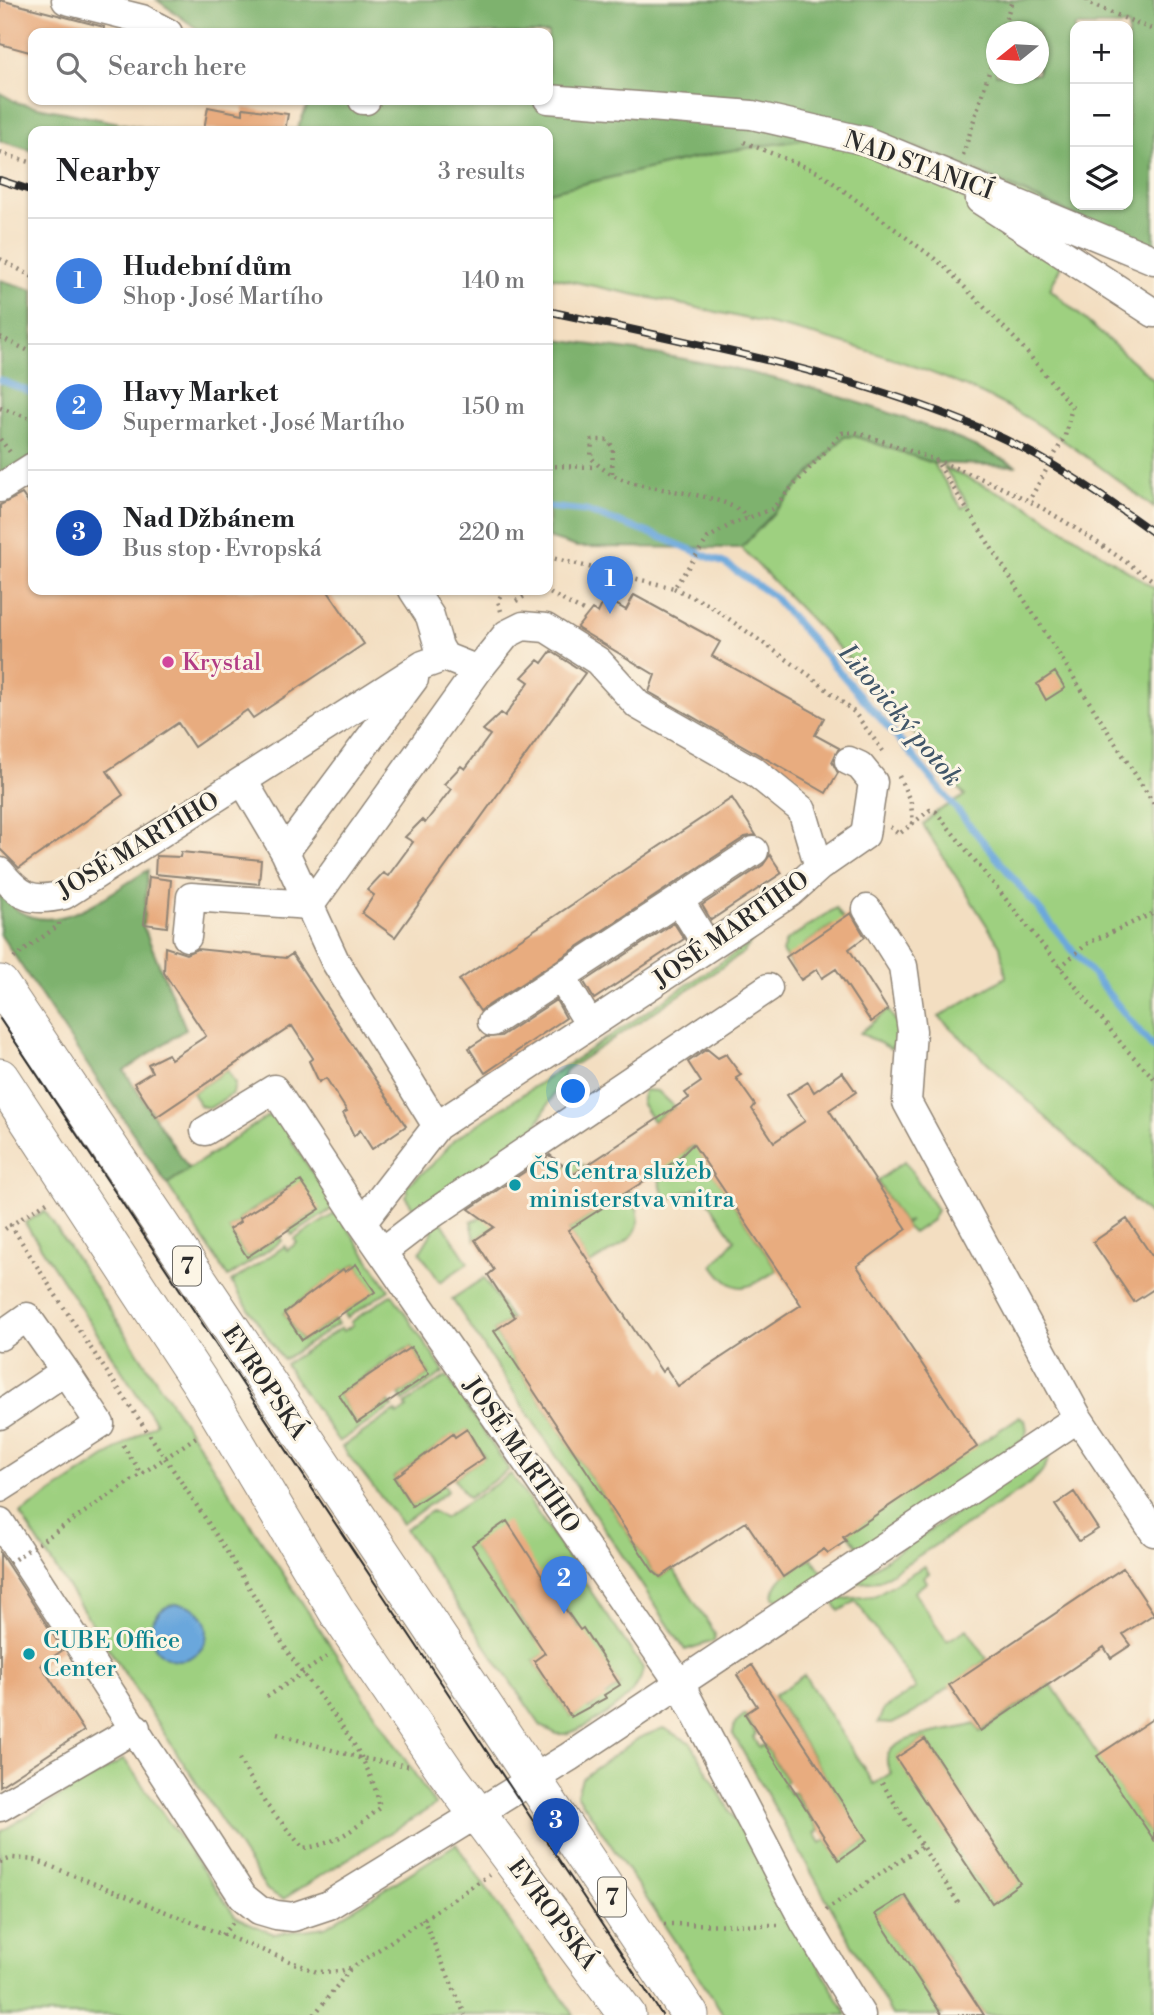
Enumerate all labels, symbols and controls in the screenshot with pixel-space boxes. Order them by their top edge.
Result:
north arrow [986,21,1049,84]
map controls [1070,21,1133,210]
button: + [1070,21,1133,84]
search box [28,28,553,105]
icon: search [52,48,90,86]
text: Search here [108,51,247,83]
button: − [1070,84,1133,147]
street label: NAD STANICÍ [840,124,998,207]
button: layers [1070,147,1133,210]
text: Nearby [56,153,160,191]
text: 3 results [438,158,525,186]
text: Hudební dům [123,251,292,283]
text: 1 [73,267,85,295]
text: 140 m [462,267,525,295]
text: Shop · José Martího [123,283,324,311]
text: Havy Market [123,377,278,409]
text: 2 [72,393,86,421]
text: 150 m [462,393,525,421]
text: Supermarket · José Martího [123,409,405,437]
text: Nad Džbánem [123,503,295,535]
text: 3 [72,519,86,547]
text: 220 m [459,519,525,547]
text: Bus stop · Evropská [123,535,322,563]
pin: 1 [587,556,633,614]
water label: Litovický potok [831,637,969,793]
place label: Krystal [182,648,261,678]
marker: Krystal [160,654,176,670]
street label: JOSÉ MARTÍHO [51,785,225,906]
street label: JOSÉ MARTÍHO [646,864,815,995]
your location [556,1074,590,1108]
place label: ČS Centra služeb ministerstva vnitra [529,1155,735,1215]
marker: ČS Centra služeb ministerstva vnitra [507,1177,523,1193]
road number: 7 [173,1246,201,1286]
street label: EVROPSKÁ [215,1319,314,1446]
street label: JOSÉ MARTÍHO [456,1370,587,1539]
pin: 2 [541,1556,587,1614]
place label: CUBE Office Center [43,1626,180,1684]
marker: CUBE Office Center [21,1646,37,1662]
pin: 3 [533,1798,579,1856]
street label: EVROPSKÁ [501,1853,605,1976]
road number: 7 [598,1878,626,1916]

